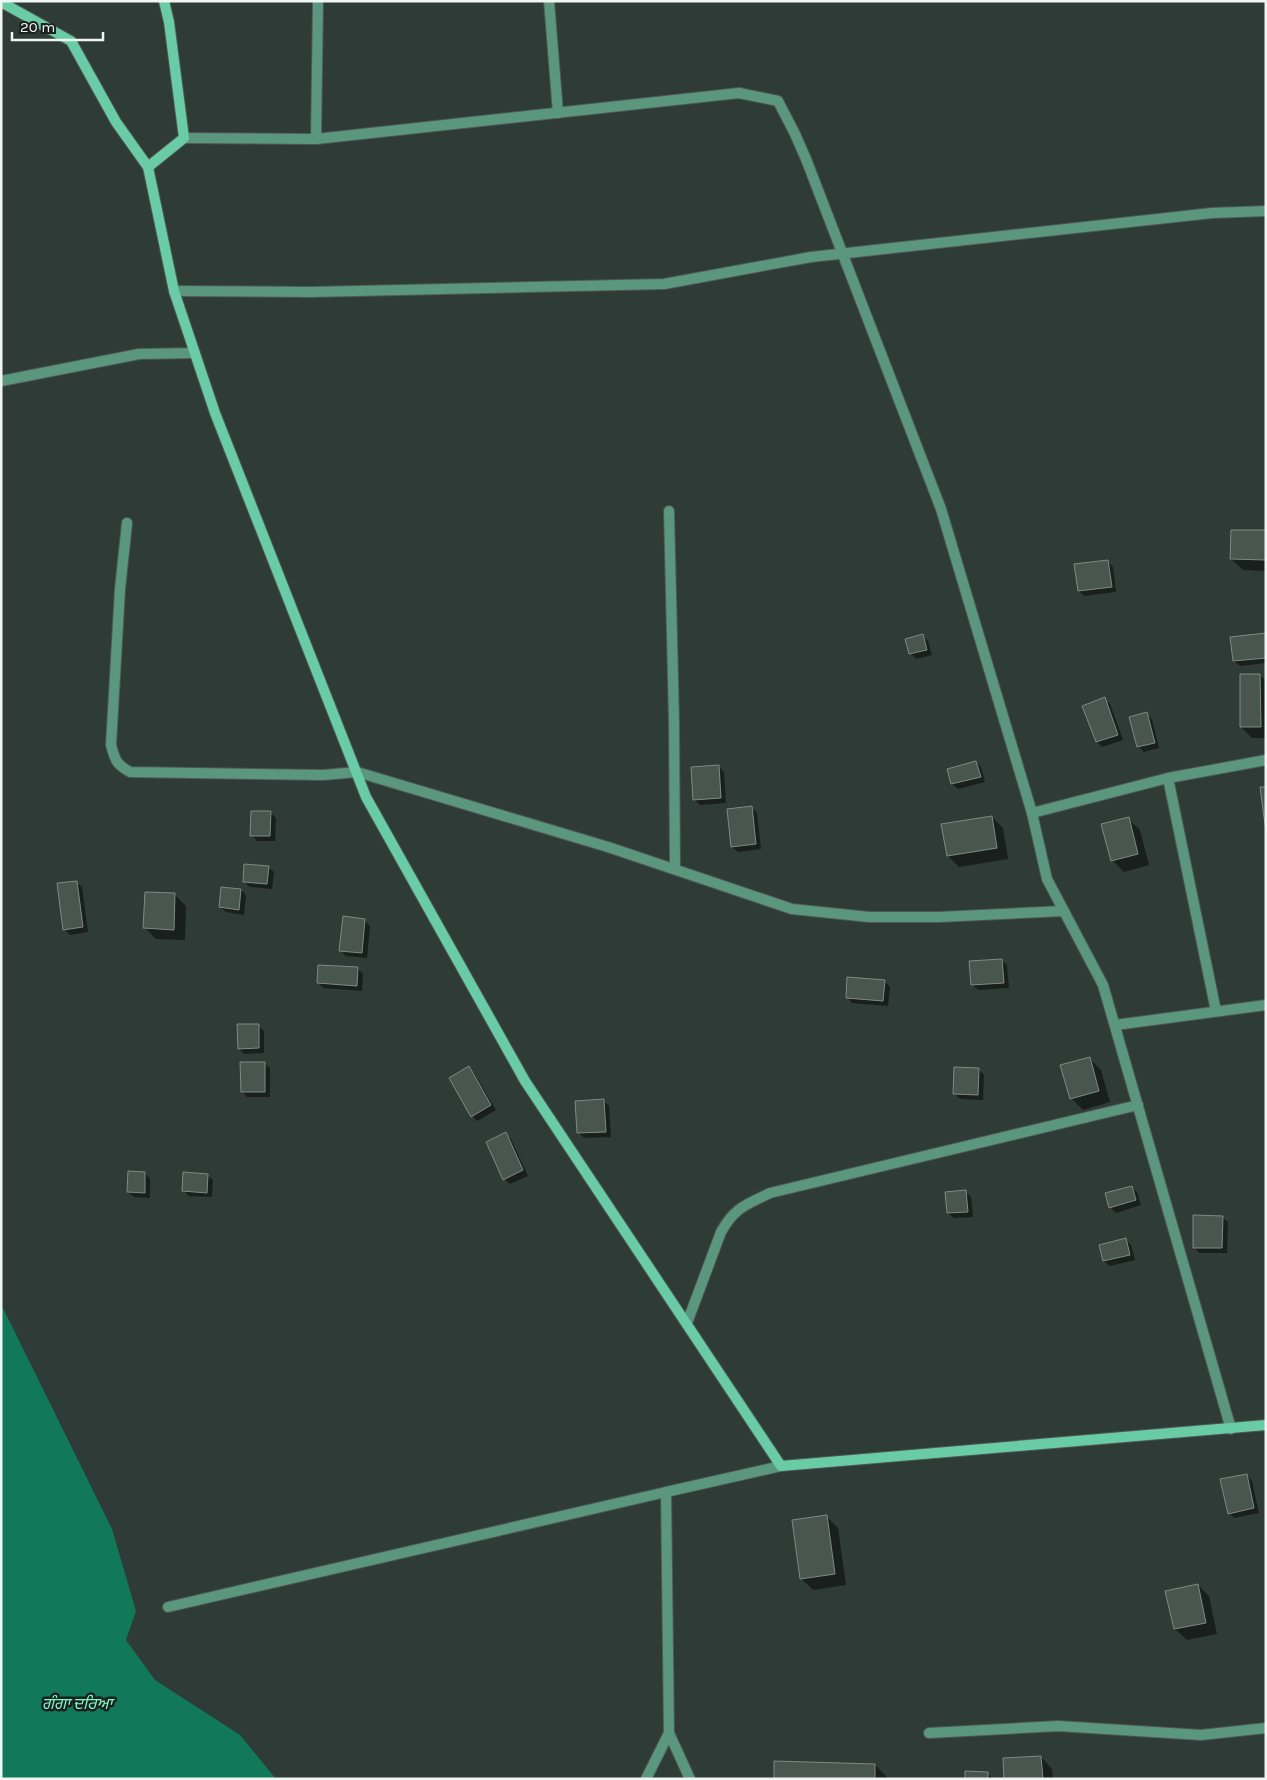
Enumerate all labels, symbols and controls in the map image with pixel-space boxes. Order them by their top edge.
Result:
scale bar [12,10,104,42]
text: 20 m [20,18,55,36]
water label: ਗੰਗਾ ਦਰਿਆ [42,1694,115,1713]

